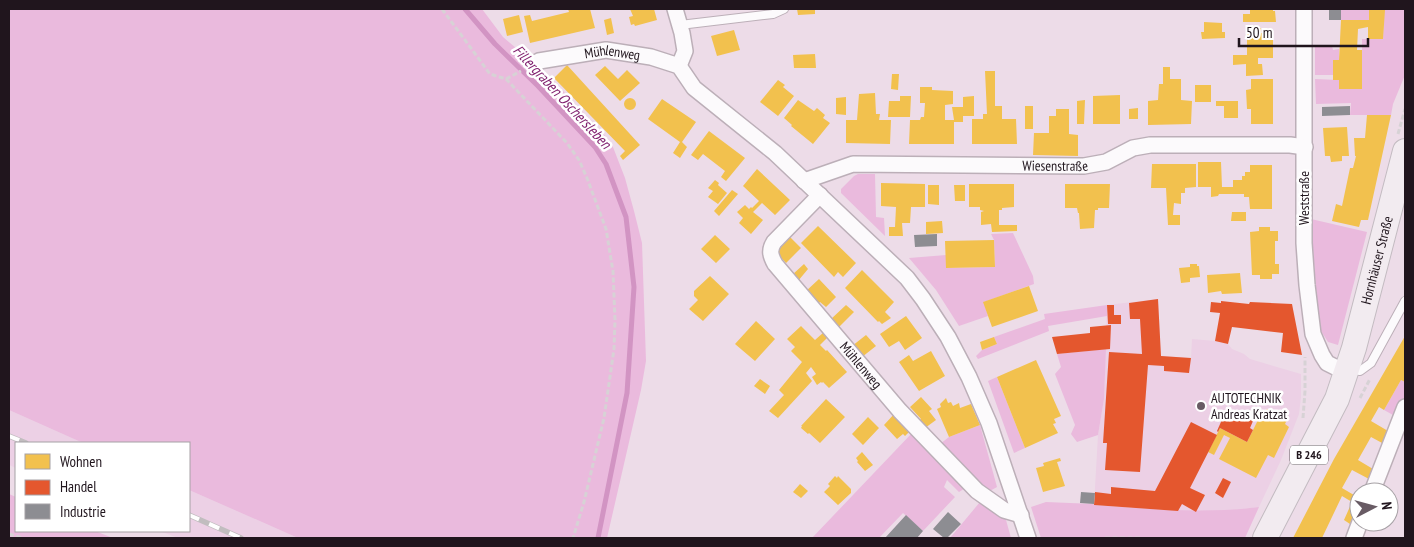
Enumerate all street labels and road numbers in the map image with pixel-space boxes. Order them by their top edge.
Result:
street label: Mühlenweg [583,41,642,64]
street label: Wiesenstraße [1022,156,1090,175]
street label: Weststraße [1295,171,1313,225]
street label: Hornhäuser Straße [1357,214,1397,306]
street label: Mühlenweg [836,338,886,392]
road number: B 246 [1290,446,1328,464]

